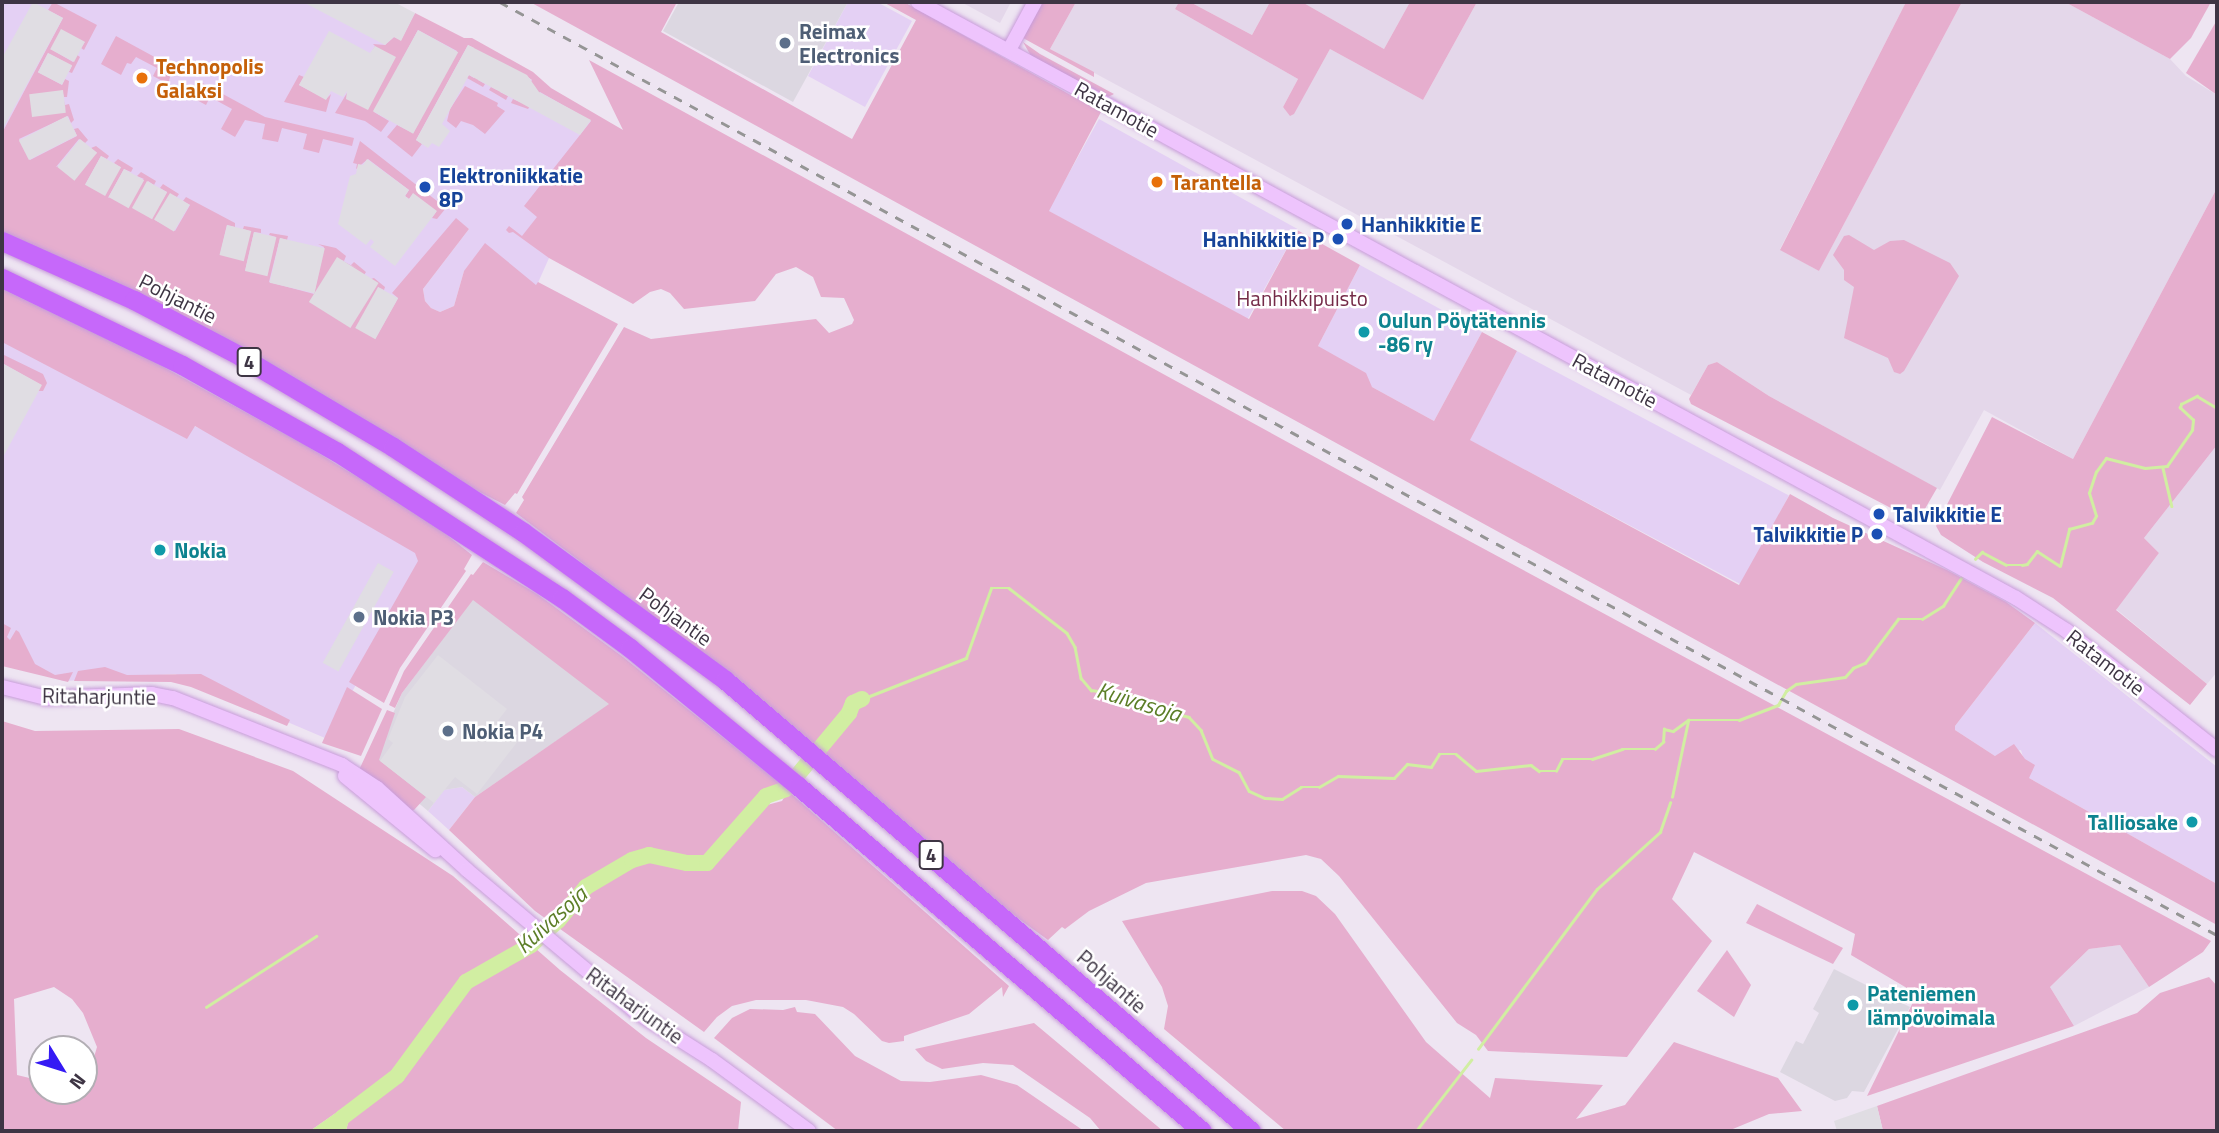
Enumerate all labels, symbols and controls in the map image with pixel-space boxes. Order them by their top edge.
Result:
place label: Reimax Electronics [799,18,899,68]
marker: Reimax Electronics [777,35,793,51]
place label: Technopolis Galaksi [156,53,264,103]
marker: Technopolis Galaksi [134,70,150,86]
street label: Ratamotie [1070,76,1164,142]
place label: Elektroniikkatie 8P [439,162,583,212]
place label: Tarantella [1171,169,1262,195]
marker: Tarantella [1149,174,1165,190]
marker: Elektroniikkatie 8P [417,179,433,195]
place label: Hanhikkitie E [1361,211,1482,237]
marker: Hanhikkitie E [1339,216,1355,232]
place label: Hanhikkitie P [1203,226,1324,252]
marker: Hanhikkitie P [1330,231,1346,247]
street label: Pohjantie [135,268,221,328]
park label: Hanhikkipuisto [1236,285,1368,311]
place label: Oulun Pöytätennis -86 ry [1378,307,1546,357]
marker: Oulun Pöytätennis -86 ry [1356,324,1372,340]
road number: 4 [235,346,263,378]
street label: Ratamotie [1568,347,1662,413]
place label: Talvikkitie E [1893,501,2002,527]
marker: Talvikkitie E [1871,506,1887,522]
place label: Talvikkitie P [1753,521,1863,547]
marker: Talvikkitie P [1869,526,1885,542]
place label: Nokia [174,537,227,563]
marker: Nokia [152,542,168,558]
street label: Pohjantie [635,581,717,651]
place label: Nokia P3 [373,604,454,630]
marker: Nokia P3 [351,609,367,625]
street label: Ratamotie [2062,624,2150,700]
water label: Kuivasoja [1093,676,1185,728]
street label: Ritaharjuntie [42,682,156,710]
place label: Nokia P4 [462,718,543,744]
marker: Nokia P4 [440,723,456,739]
place label: Talliosake [2088,809,2178,835]
marker: Talliosake [2184,814,2200,830]
road number: 4 [917,840,945,870]
water label: Kuivasoja [509,881,593,959]
street label: Pohjantie [1072,944,1152,1018]
street label: Ritaharjuntie [581,961,689,1049]
place label: Pateniemen lämpövoimala [1867,980,1995,1030]
marker: Pateniemen lämpövoimala [1845,997,1861,1013]
north arrow [28,1035,98,1105]
text: N [63,1068,94,1096]

